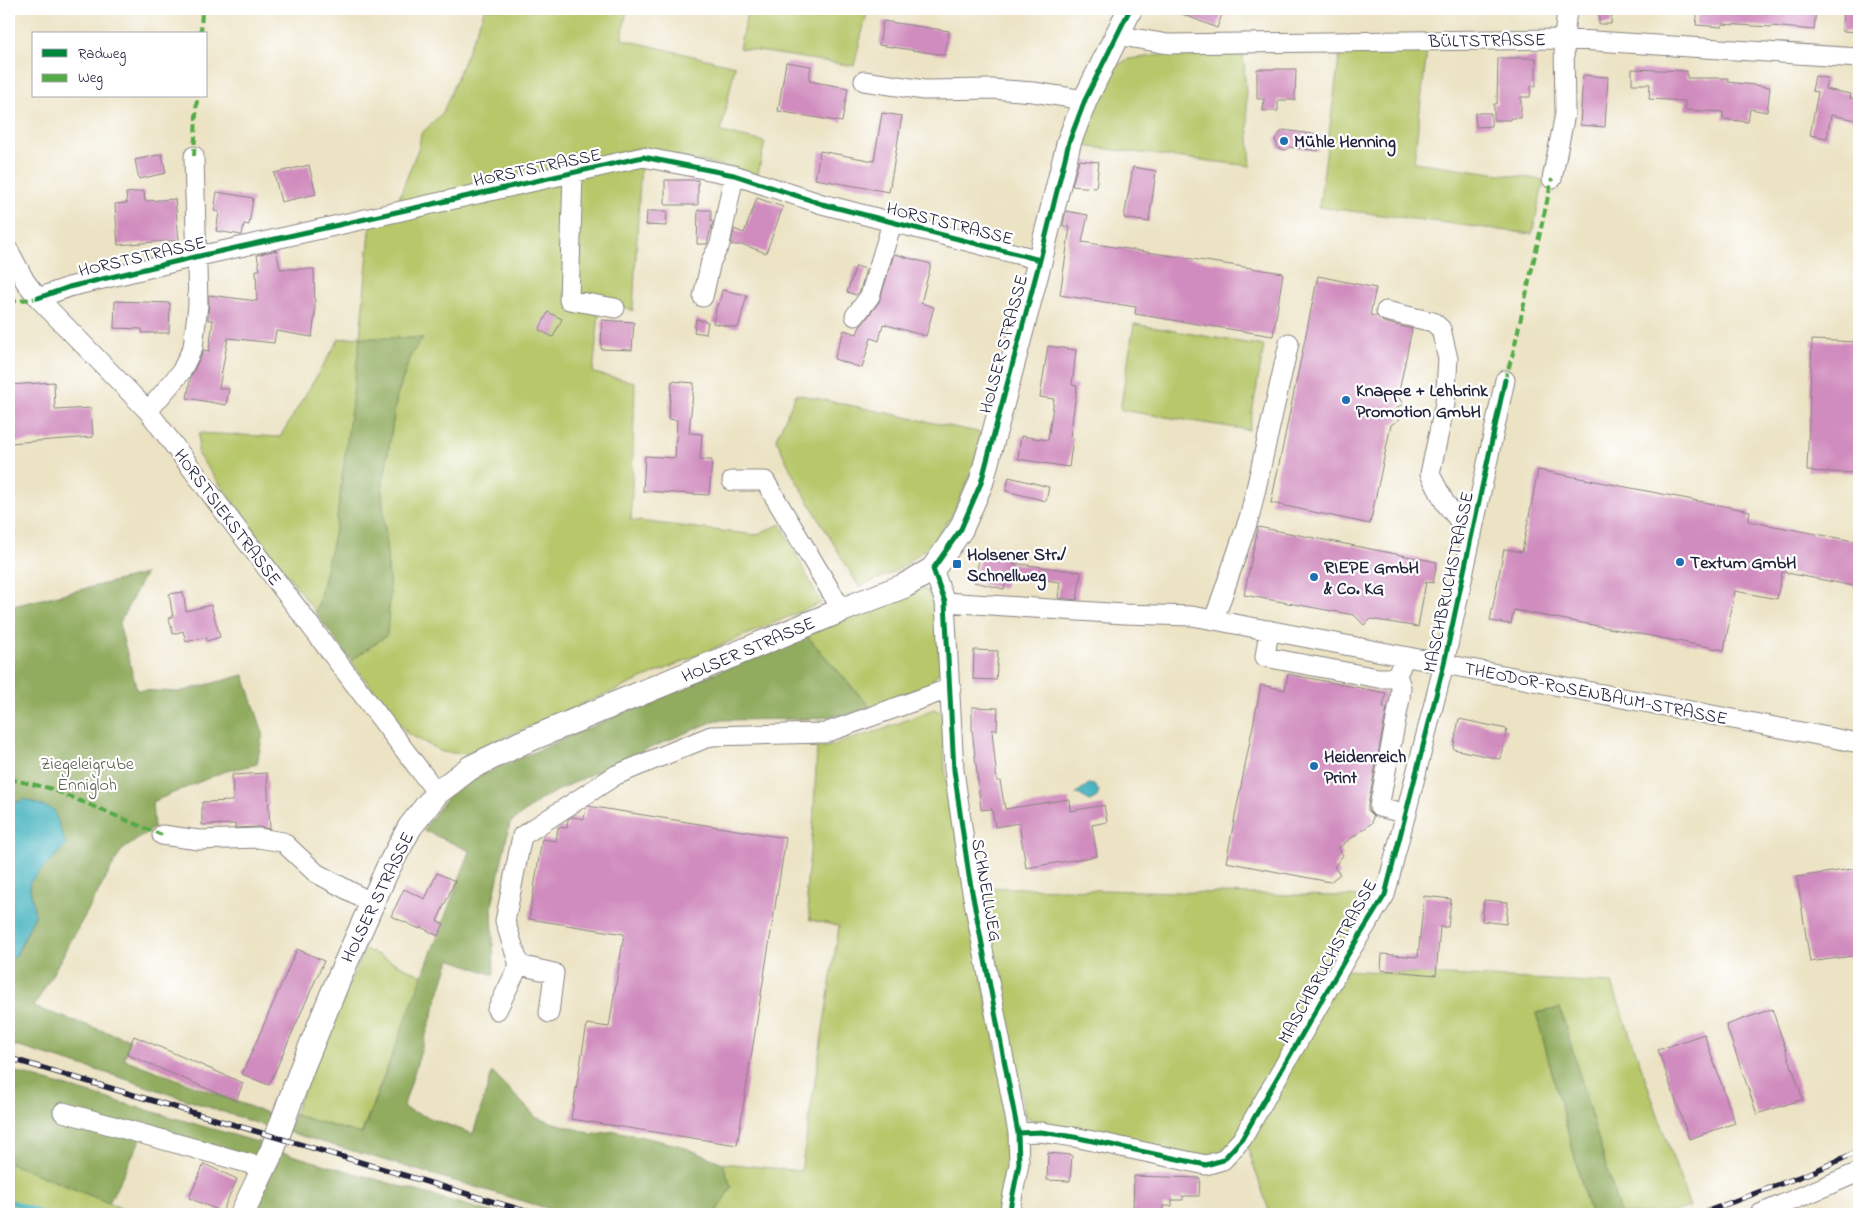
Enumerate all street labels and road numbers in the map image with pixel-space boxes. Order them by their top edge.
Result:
street label: BÜLTSTRASSE [1427,28,1546,56]
street label: HORSTSTRASSE [471,143,604,195]
street label: HORSTSTRASSE [883,197,1016,253]
street label: HORSTSTRASSE [76,231,209,285]
street label: HOLSER STRASSE [974,272,1036,417]
street label: HORSTSIEKSTRASSE [166,444,287,592]
street label: MASCHBRUCHSTRASSE [1418,489,1482,675]
street label: HOLSER STRASSE [678,611,820,691]
street label: THEODOR-ROSENBAUM-STRASSE [1462,657,1729,733]
street label: HOLSER STRASSE [336,828,422,968]
street label: SCHNELLWEG [963,837,1007,944]
street label: MASCHBRUCHSTRASSE [1273,875,1385,1049]

